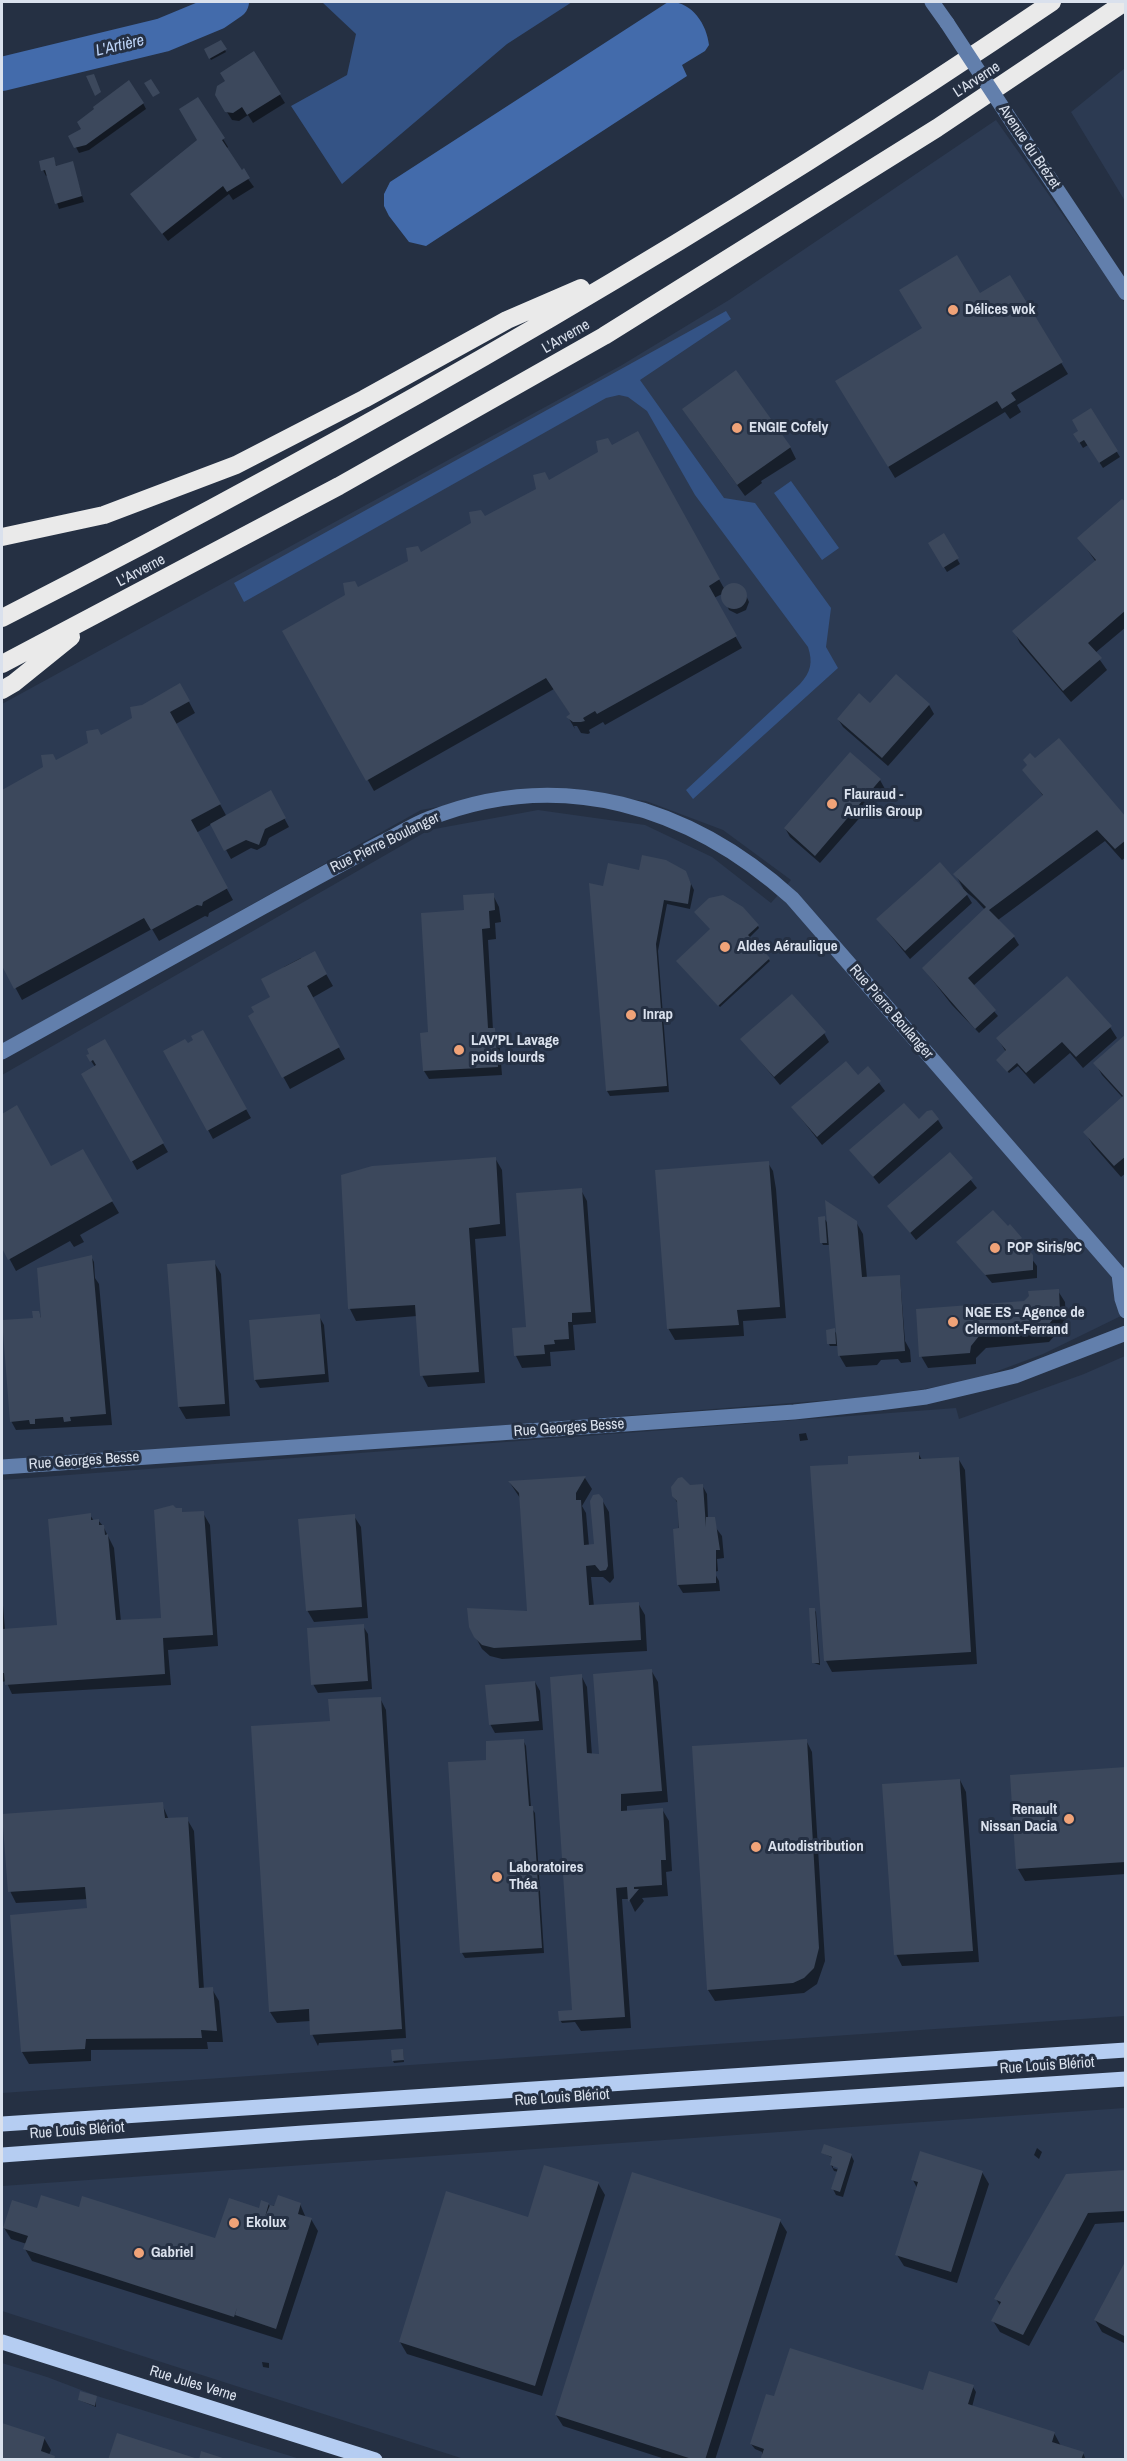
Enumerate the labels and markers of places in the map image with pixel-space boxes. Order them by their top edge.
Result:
place label: Délices wok [965,301,1035,319]
marker: Délices wok [946,303,960,317]
place label: ENGIE Cofely [749,419,828,437]
marker: ENGIE Cofely [730,421,744,435]
place label: Flauraud - Aurilis Group [844,786,923,821]
marker: Flauraud - Aurilis Group [825,797,839,811]
place label: Aldes Aéraulique [737,938,837,956]
marker: Aldes Aéraulique [718,940,732,954]
place label: Inrap [643,1006,673,1024]
marker: Inrap [624,1008,638,1022]
place label: LAV'PL Lavage poids lourds [471,1032,559,1067]
marker: LAV'PL Lavage poids lourds [452,1043,466,1057]
place label: POP Siris/9C [1007,1239,1082,1257]
marker: POP Siris/9C [988,1241,1002,1255]
place label: NGE ES - Agence de Clermont-Ferrand [965,1304,1085,1339]
marker: NGE ES - Agence de Clermont-Ferrand [946,1315,960,1329]
place label: Renault Nissan Dacia [980,1801,1057,1836]
marker: Renault Nissan Dacia [1062,1812,1076,1826]
place label: Autodistribution [768,1838,864,1856]
marker: Autodistribution [749,1840,763,1854]
place label: Laboratoires Théa [509,1859,584,1894]
marker: Laboratoires Théa [490,1870,504,1884]
place label: Ekolux [246,2214,286,2232]
marker: Ekolux [227,2216,241,2230]
place label: Gabriel [151,2244,193,2262]
marker: Gabriel [132,2246,146,2260]

